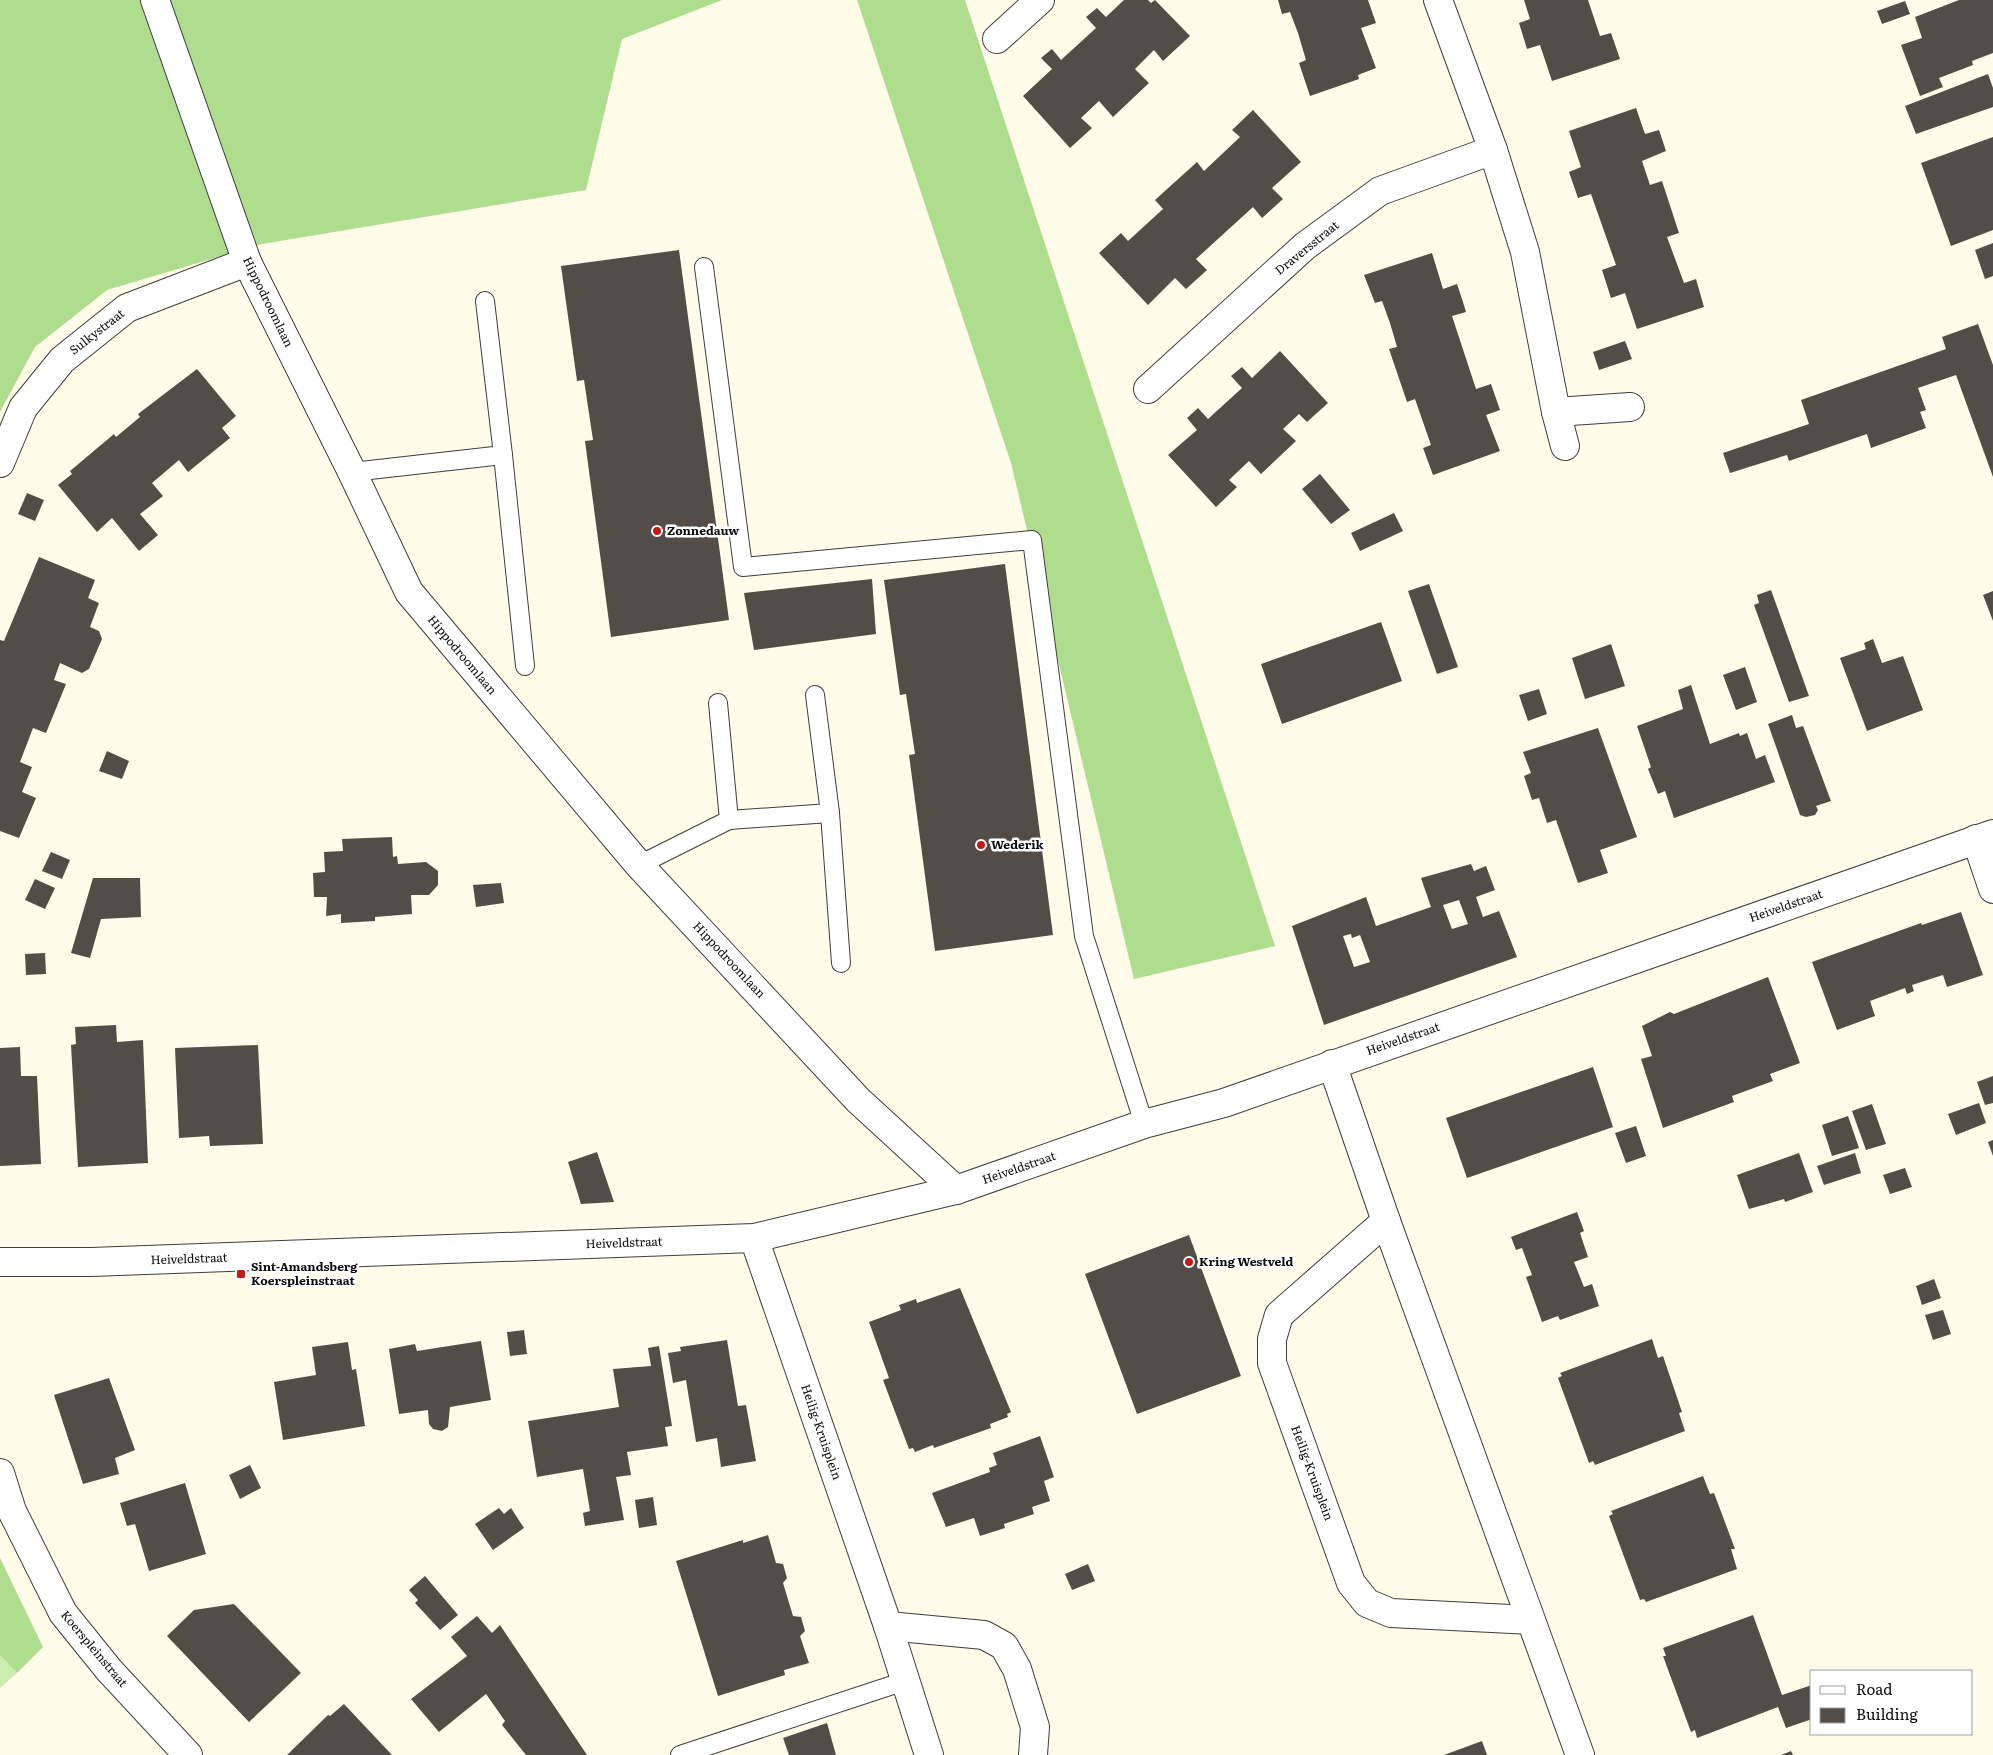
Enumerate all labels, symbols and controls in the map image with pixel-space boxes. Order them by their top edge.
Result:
street label: Draversstraat [1270,216,1342,279]
street label: Hippodroomlaan [239,253,299,350]
street label: Sulkystraat [65,304,128,358]
place label: Zonnedauw [667,521,739,539]
marker: Zonnedauw [651,525,663,537]
street label: Hippodroomlaan [424,611,502,698]
place label: Wederik [991,835,1045,853]
marker: Wederik [975,839,987,851]
street label: Heiveldstraat [1746,884,1825,926]
street label: Hippodroomlaan [689,917,770,1002]
street label: Heiveldstraat [1363,1017,1442,1059]
street label: Heiveldstraat [979,1146,1058,1188]
street label: Heiveldstraat [585,1232,663,1252]
street label: Heiveldstraat [150,1248,228,1268]
place label: Kring Westveld [1199,1252,1294,1270]
marker: Kring Westveld [1183,1256,1195,1268]
place label: Sint-Amandsberg Koerspleinstraat [251,1257,358,1289]
marker: Sint-Amandsberg Koerspleinstraat [235,1268,247,1280]
street label: Heilig-Kruisplein [797,1381,847,1482]
street label: Heilig-Kruisplein [1287,1423,1339,1523]
street label: Koerspleinstraat [57,1606,132,1691]
legend [1810,1670,1973,1735]
text: Road [1856,1677,1892,1700]
text: Building [1856,1702,1918,1725]

